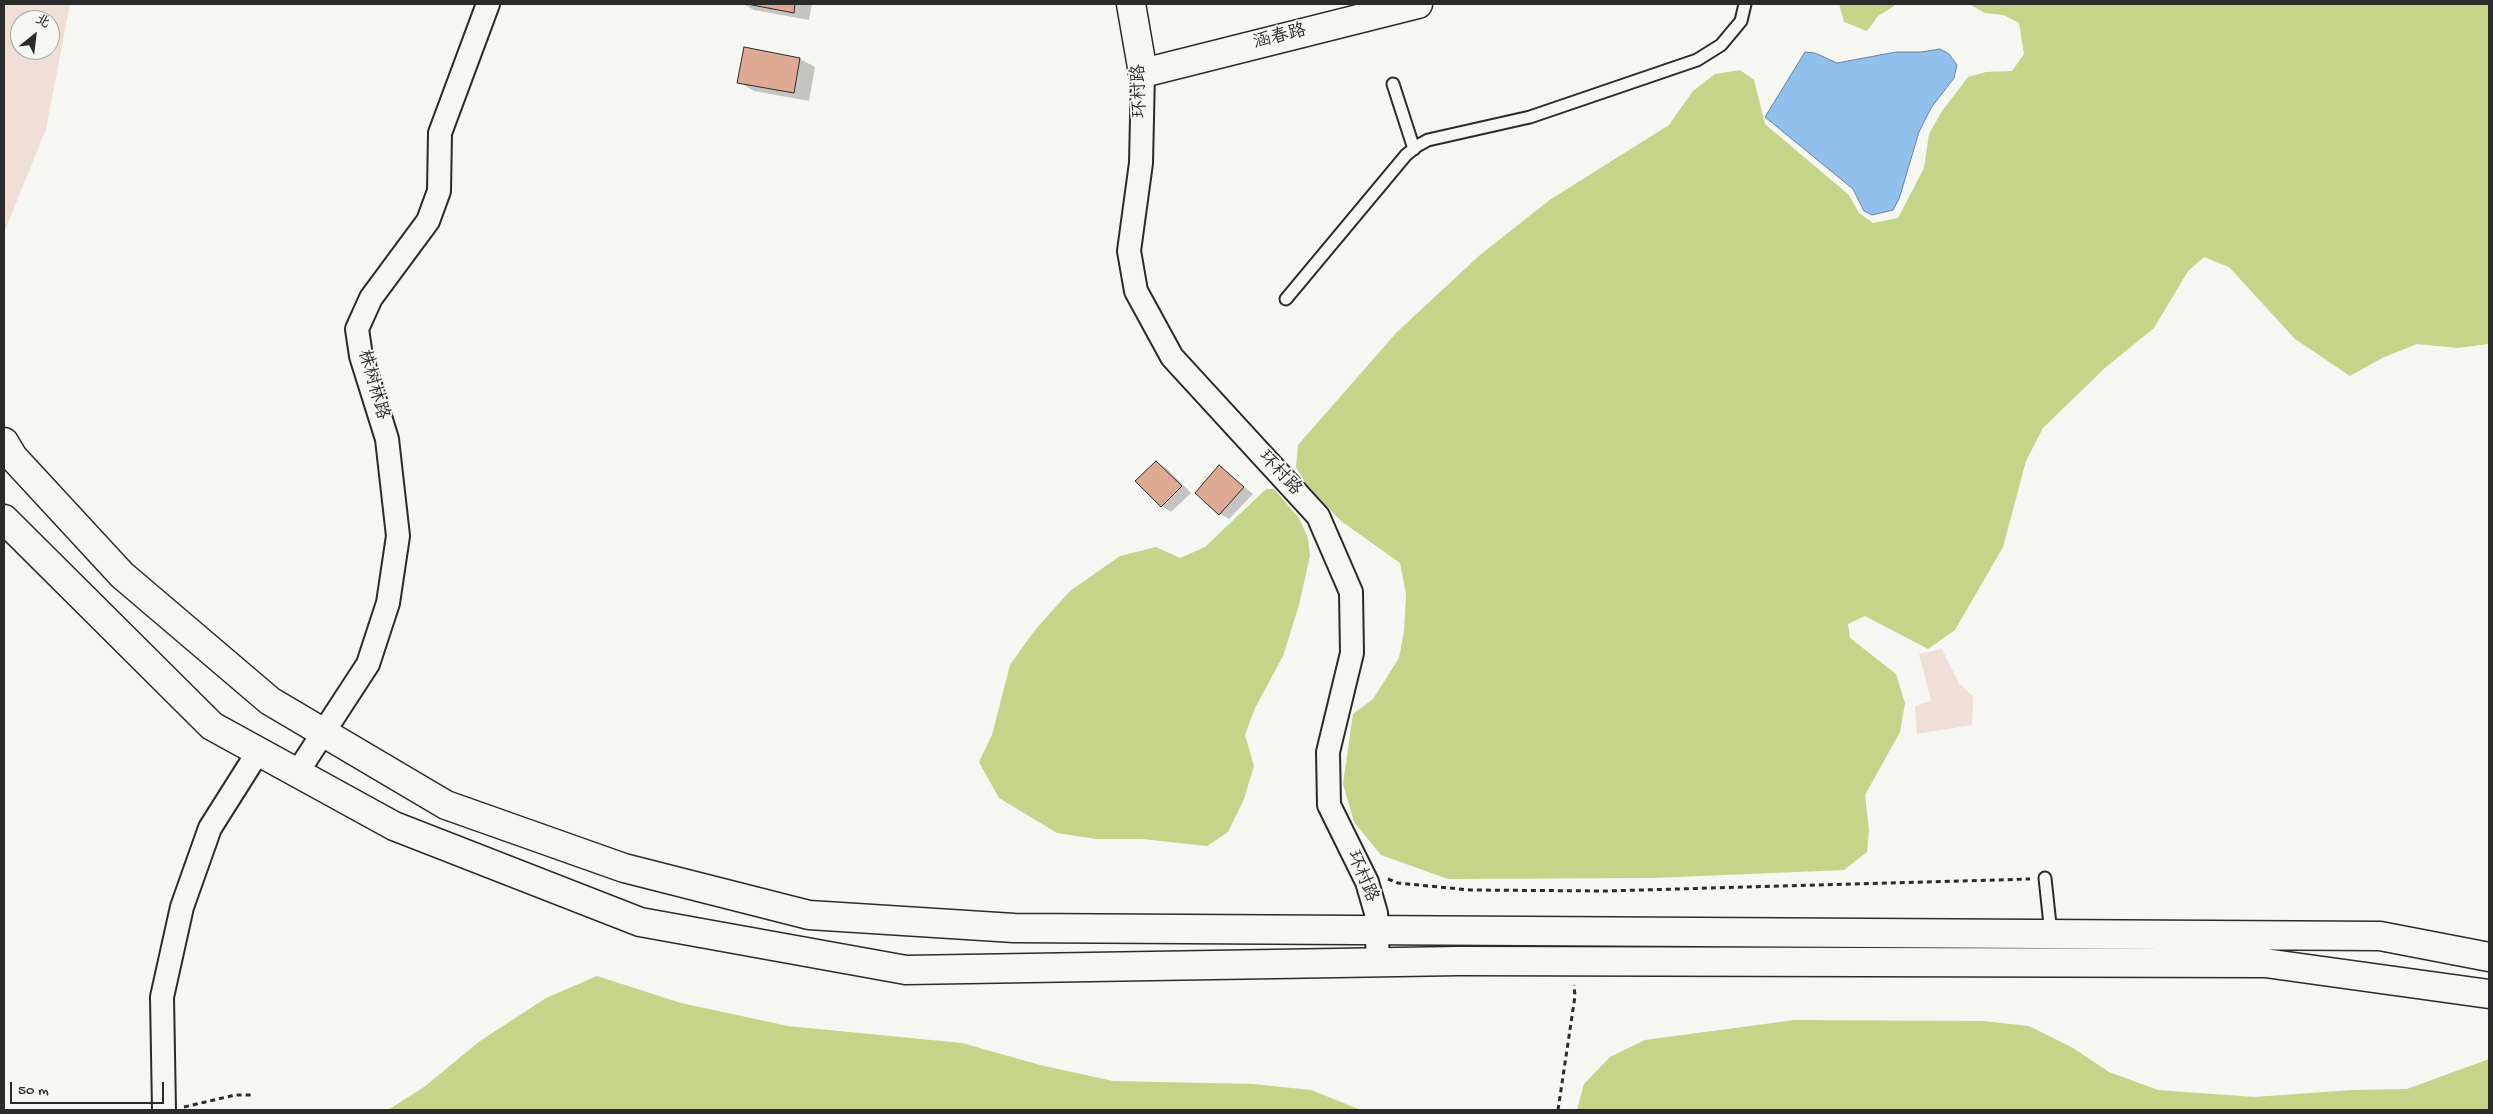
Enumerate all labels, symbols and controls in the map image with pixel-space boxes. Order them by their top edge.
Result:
north arrow [10,10,60,60]
text: 北 [32,11,52,33]
street label: 涵春路 [1251,21,1309,55]
street label: 环村路 [1129,64,1153,118]
street label: 株树林路 [352,347,392,423]
street label: 环村路 [1253,447,1305,501]
street label: 环村路 [1341,848,1381,906]
scale bar [12,1072,166,1104]
text: 50 m [18,1082,49,1100]

